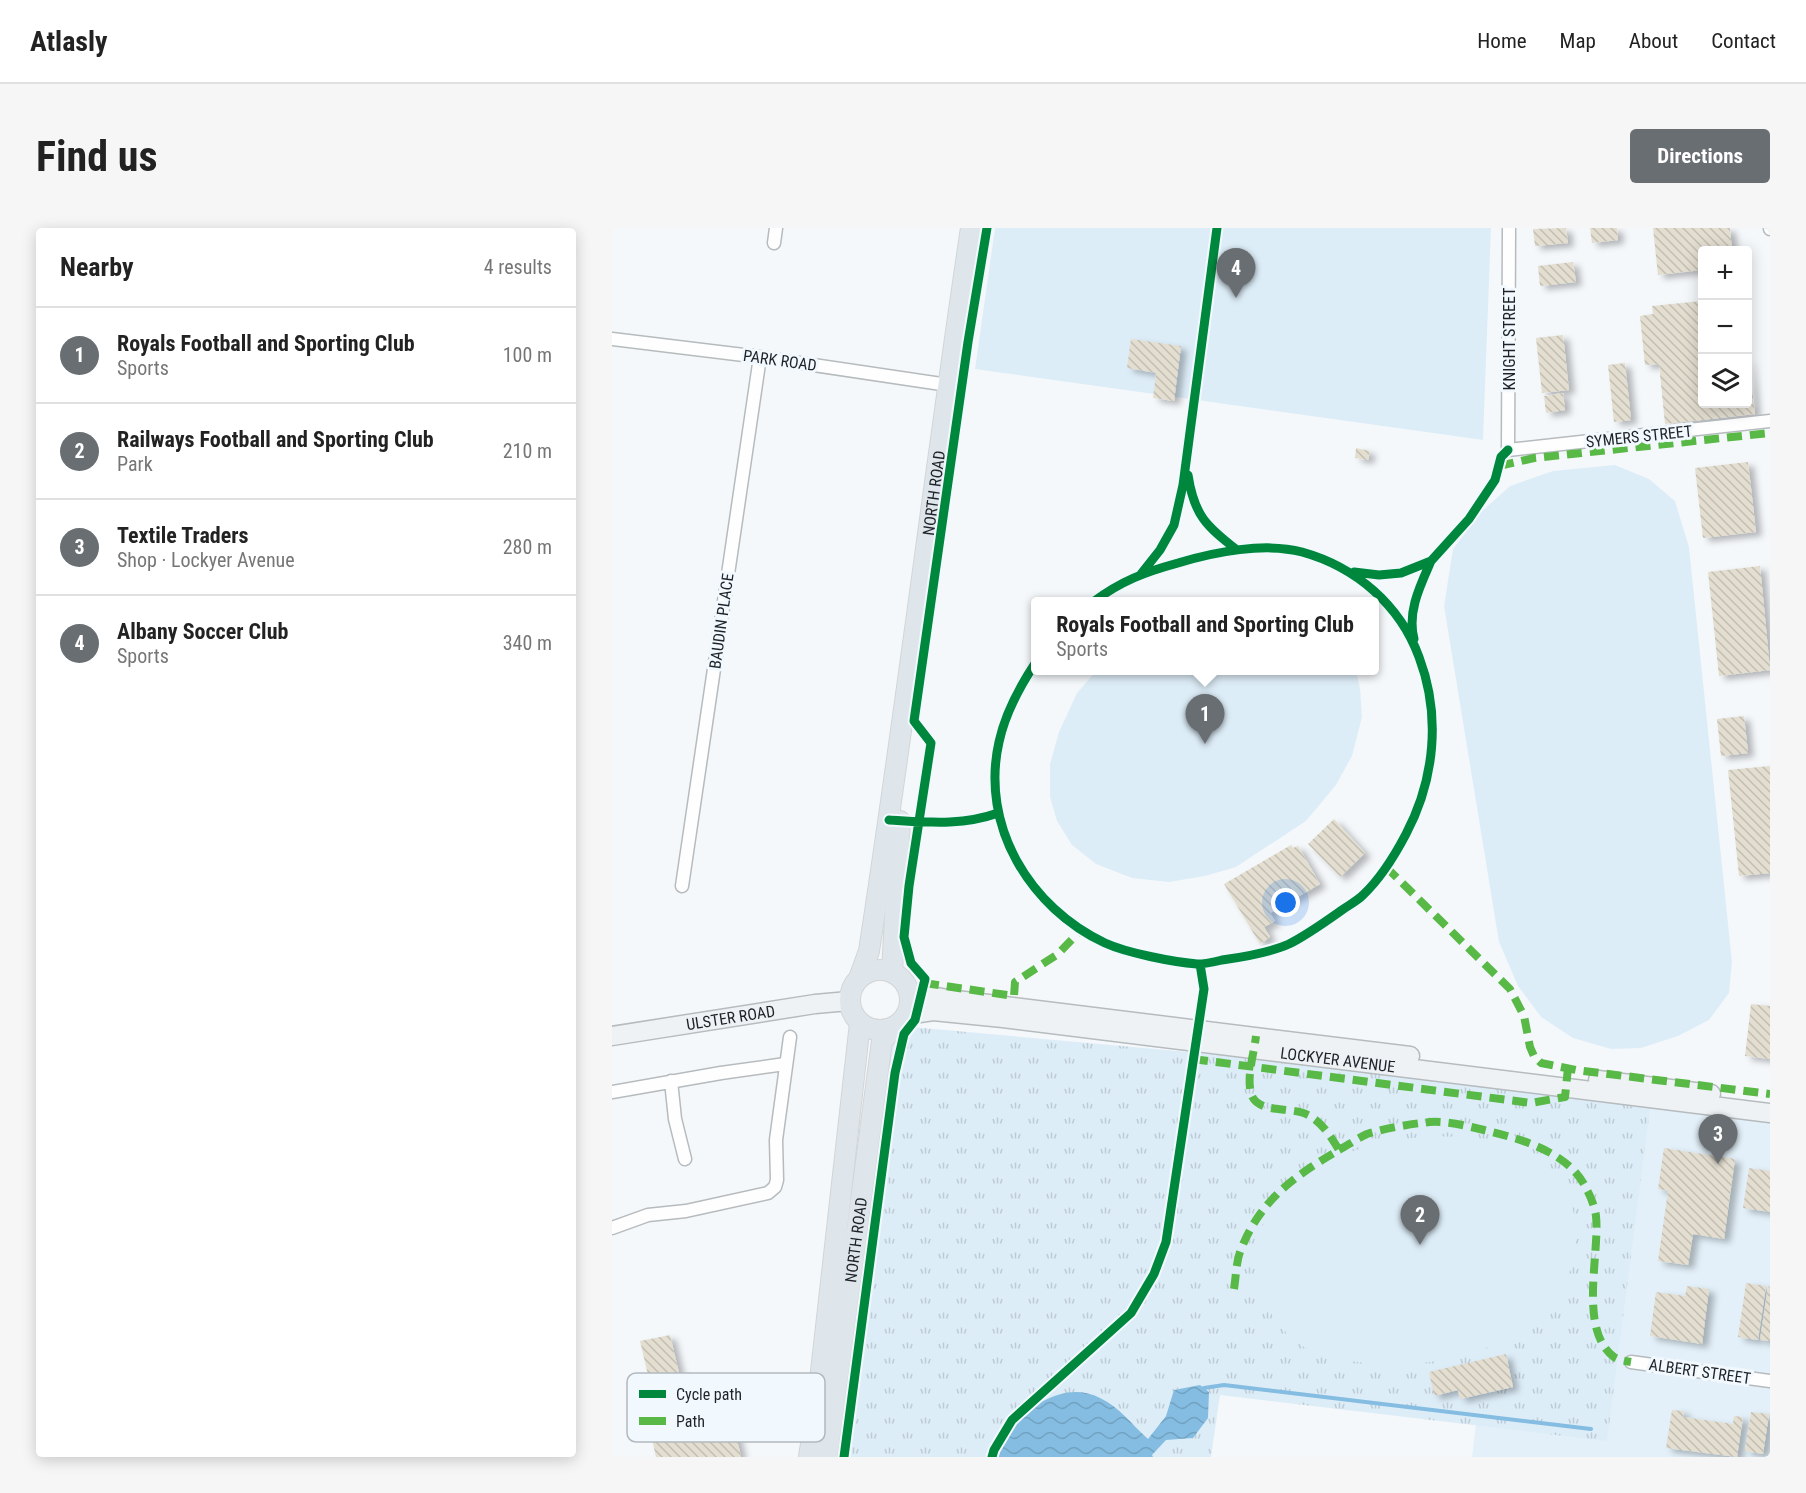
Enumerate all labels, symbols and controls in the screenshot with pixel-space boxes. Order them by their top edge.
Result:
text: Atlasly [30,25,108,58]
text: Home [1477,29,1527,53]
text: Map [1560,29,1596,53]
text: About [1629,29,1678,53]
text: Contact [1711,29,1776,53]
button: Directions [1630,129,1770,183]
text: Find us [36,132,157,181]
map controls [1698,246,1752,408]
button: + [1698,246,1752,300]
pin: 4 [1216,248,1256,298]
text: Nearby [60,252,134,282]
text: 4 results [484,255,552,279]
street label: KNIGHT STREET [1500,288,1519,390]
button: − [1698,300,1752,354]
text: Royals Football and Sporting Club [117,331,415,356]
text: 1 [74,343,85,367]
text: 100 m [503,343,552,367]
street label: PARK ROAD [742,346,818,375]
button: layers [1698,354,1752,408]
text: Sports [117,356,169,380]
street label: SYMERS STREET [1585,421,1693,452]
text: Railways Football and Sporting Club [117,427,434,452]
text: 2 [74,439,85,463]
text: 210 m [503,439,552,463]
street label: NORTH ROAD [919,449,949,537]
text: Park [117,452,153,476]
text: Textile Traders [117,523,249,548]
text: 3 [74,535,85,559]
text: 280 m [503,535,552,559]
text: Shop · Lockyer Avenue [117,548,295,572]
street label: BAUDIN PLACE [705,572,738,670]
popup [1031,597,1379,675]
text: Royals Football and Sporting Club [1056,612,1354,637]
text: Albany Soccer Club [117,619,288,644]
text: 4 [74,631,85,655]
text: 340 m [503,631,552,655]
text: Sports [1056,637,1108,661]
text: Sports [117,644,169,668]
pin: 1 [1186,694,1224,744]
your location [1271,888,1300,917]
street label: ULSTER ROAD [685,1001,776,1034]
street label: LOCKYER AVENUE [1279,1043,1396,1076]
pin: 3 [1698,1114,1738,1164]
street label: NORTH ROAD [841,1196,871,1284]
pin: 2 [1400,1196,1440,1245]
street label: ALBERT STREET [1648,1355,1752,1388]
legend [627,1373,825,1442]
text: Cycle path [676,1385,742,1404]
text: Path [676,1412,705,1431]

